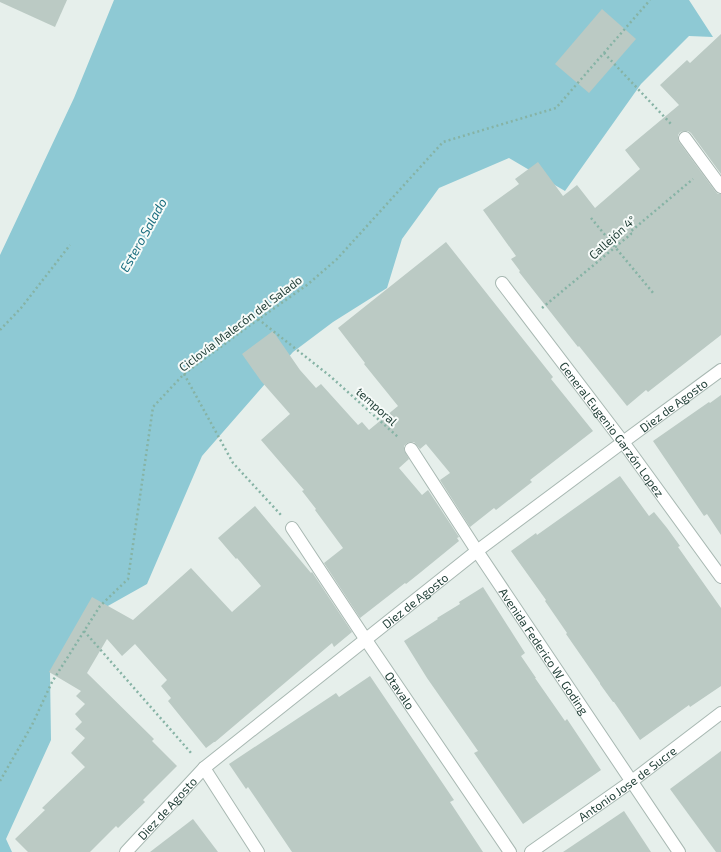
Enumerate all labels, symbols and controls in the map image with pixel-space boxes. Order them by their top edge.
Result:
water label: Estero Salado [116,195,170,275]
street label: Callejón 4° [586,212,639,262]
street label: Ciclovía Malecón del Salado [176,272,304,374]
street label: General Eugenio Garzón Lopez [557,359,667,499]
street label: Diez de Agosto [637,375,710,434]
street label: temporal [354,384,401,428]
street label: Diez de Agosto [379,570,451,631]
street label: Avenida Federico W. Goding [497,585,592,717]
street label: Otavalo [382,669,418,712]
street label: Antonio Jose de Sucre [575,743,679,824]
street label: Diez de Agosto [134,774,199,842]

